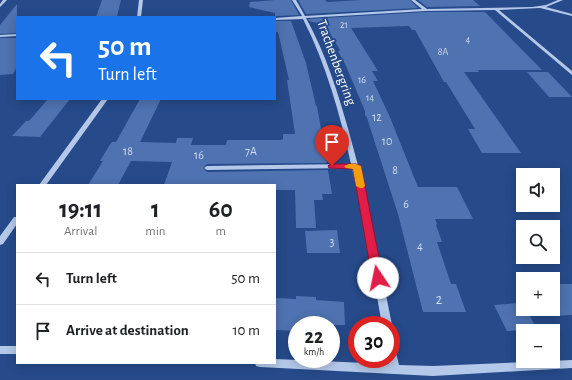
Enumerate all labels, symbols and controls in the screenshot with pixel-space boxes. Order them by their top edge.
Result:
street label: Trachenbergring [314,18,358,107]
house number: 21 [340,20,348,30]
icon: left [32,32,84,84]
text: 50 m [98,33,152,61]
house number: 4 [466,35,471,45]
house number: 8A [438,47,448,57]
text: Turn left [98,66,157,84]
house number: 16 [358,75,366,85]
house number: 14 [366,93,374,103]
house number: 12 [372,111,382,123]
pin [315,125,349,166]
icon: arrive [321,131,343,153]
house number: 10 [382,135,392,147]
house number: 18 [123,145,133,157]
house number: 7A [245,145,257,157]
house number: 16 [194,149,204,161]
house number: 8 [392,164,398,176]
map controls [516,168,560,368]
button: sound [516,168,560,212]
text: 19:11 [59,198,102,222]
text: 1 [151,198,160,222]
text: 60 [209,198,233,222]
house number: 6 [403,198,409,210]
button: search [516,220,560,264]
text: Arrival [64,225,97,238]
text: min [145,225,166,238]
text: m [216,225,226,238]
house number: 3 [330,236,335,248]
house number: 4 [417,240,423,252]
position arrow [357,257,399,299]
icon: left [32,268,54,290]
text: Turn left [66,271,117,286]
text: 50 m [231,271,260,286]
button: + [516,272,560,316]
house number: 2 [436,293,442,307]
speed limit sign: 30 [348,316,400,368]
icon: arrive [32,320,54,342]
text: Arrive at destination [66,323,189,338]
text: 10 m [232,323,260,338]
button: − [516,324,560,368]
text: 22 [305,327,323,347]
text: km/h [304,347,324,357]

